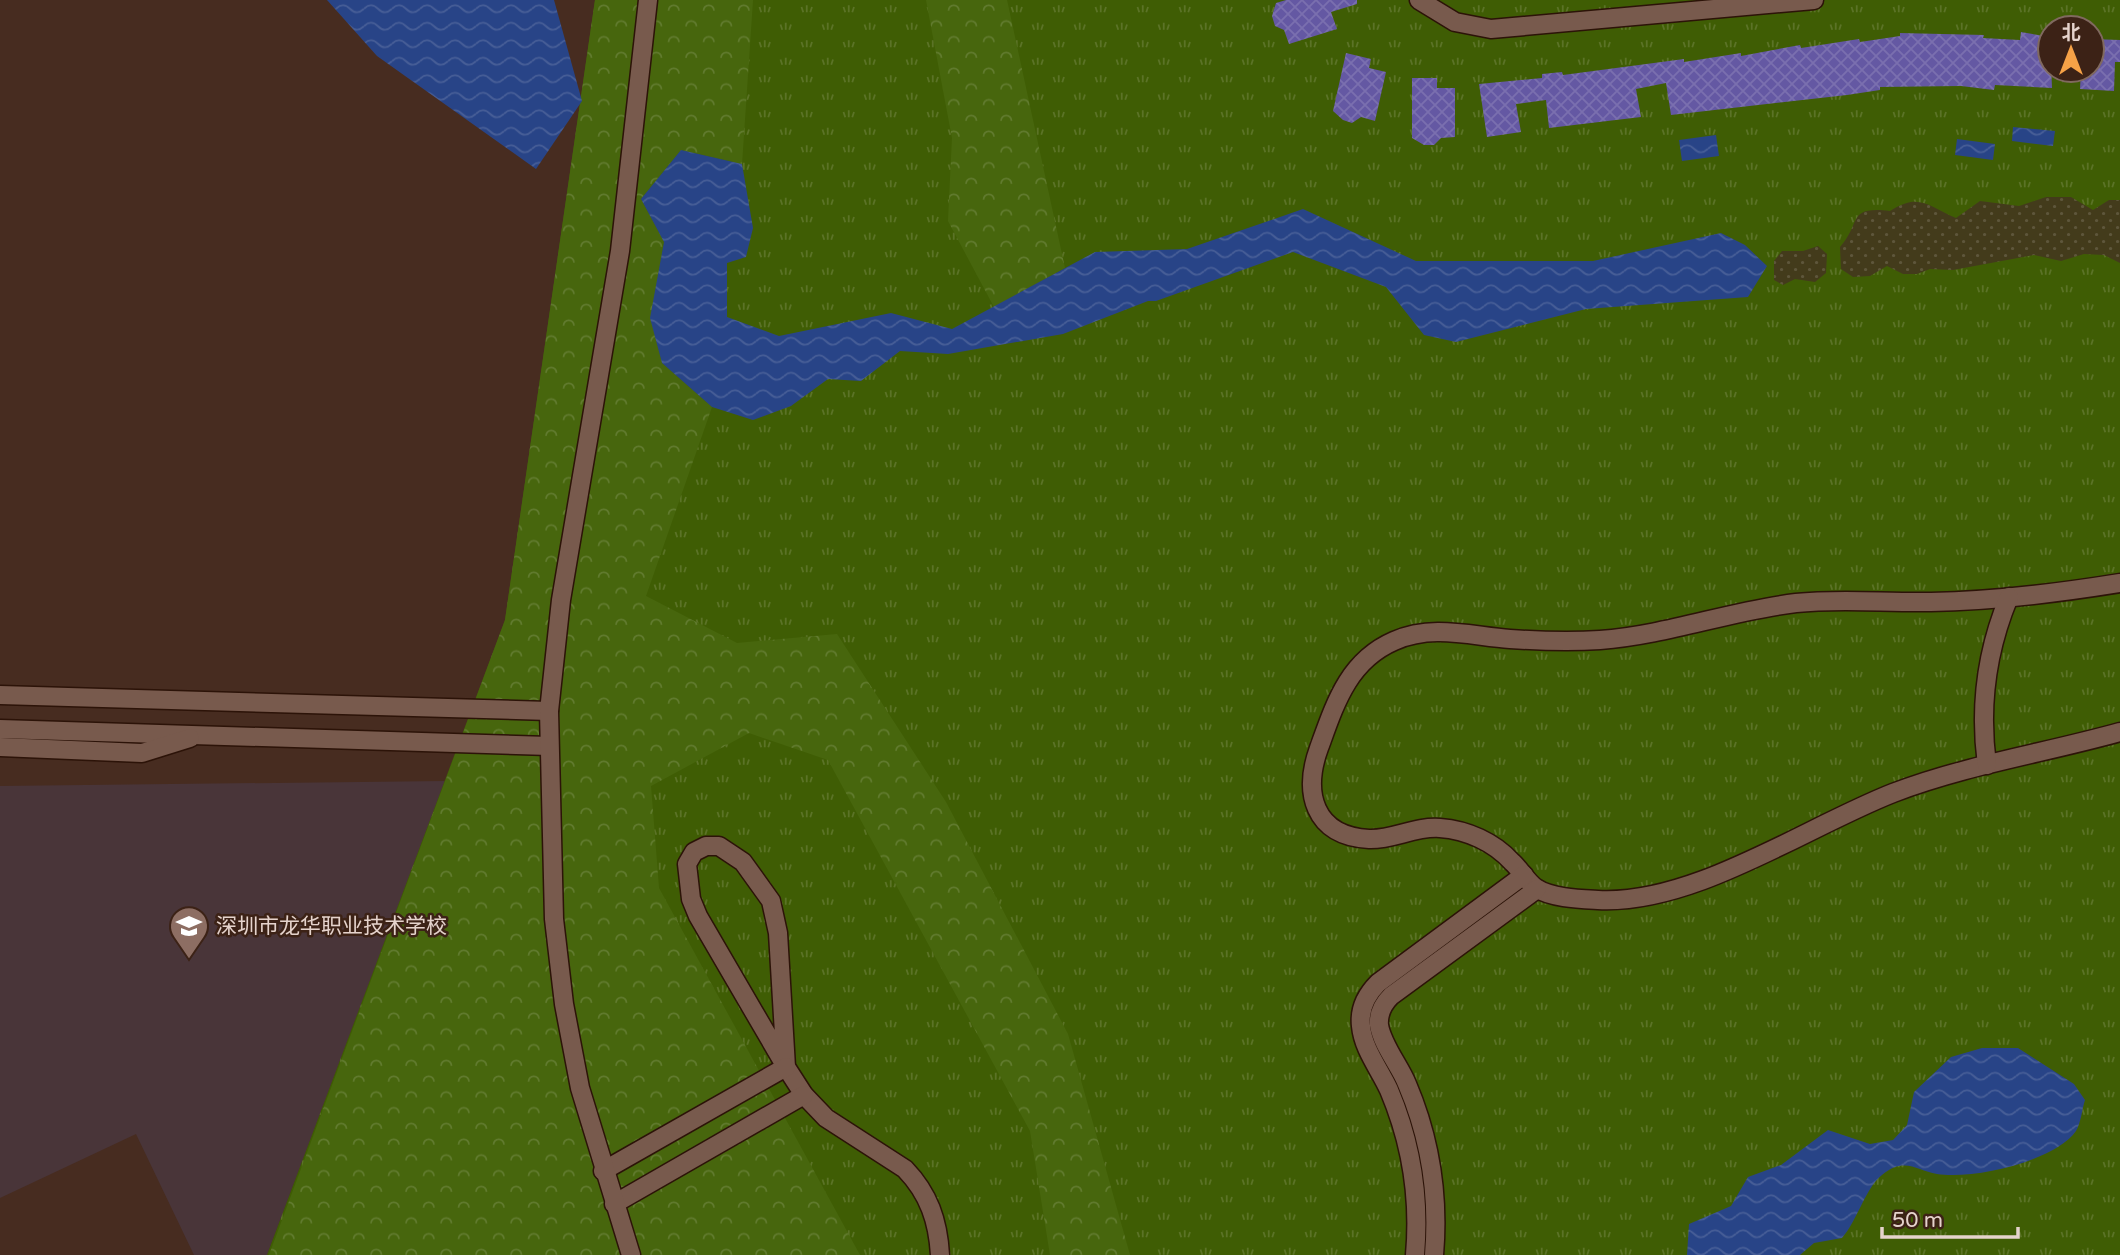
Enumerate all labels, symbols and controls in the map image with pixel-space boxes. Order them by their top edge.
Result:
north arrow [2036,14,2106,84]
text: 北 [2061,22,2081,44]
school or university icon: 深圳市龙华职业技术学校 [168,905,210,960]
place label: 深圳市龙华职业技术学校 [216,914,447,939]
scale bar [1882,1196,2018,1240]
text: 50 m [1892,1208,1943,1233]

